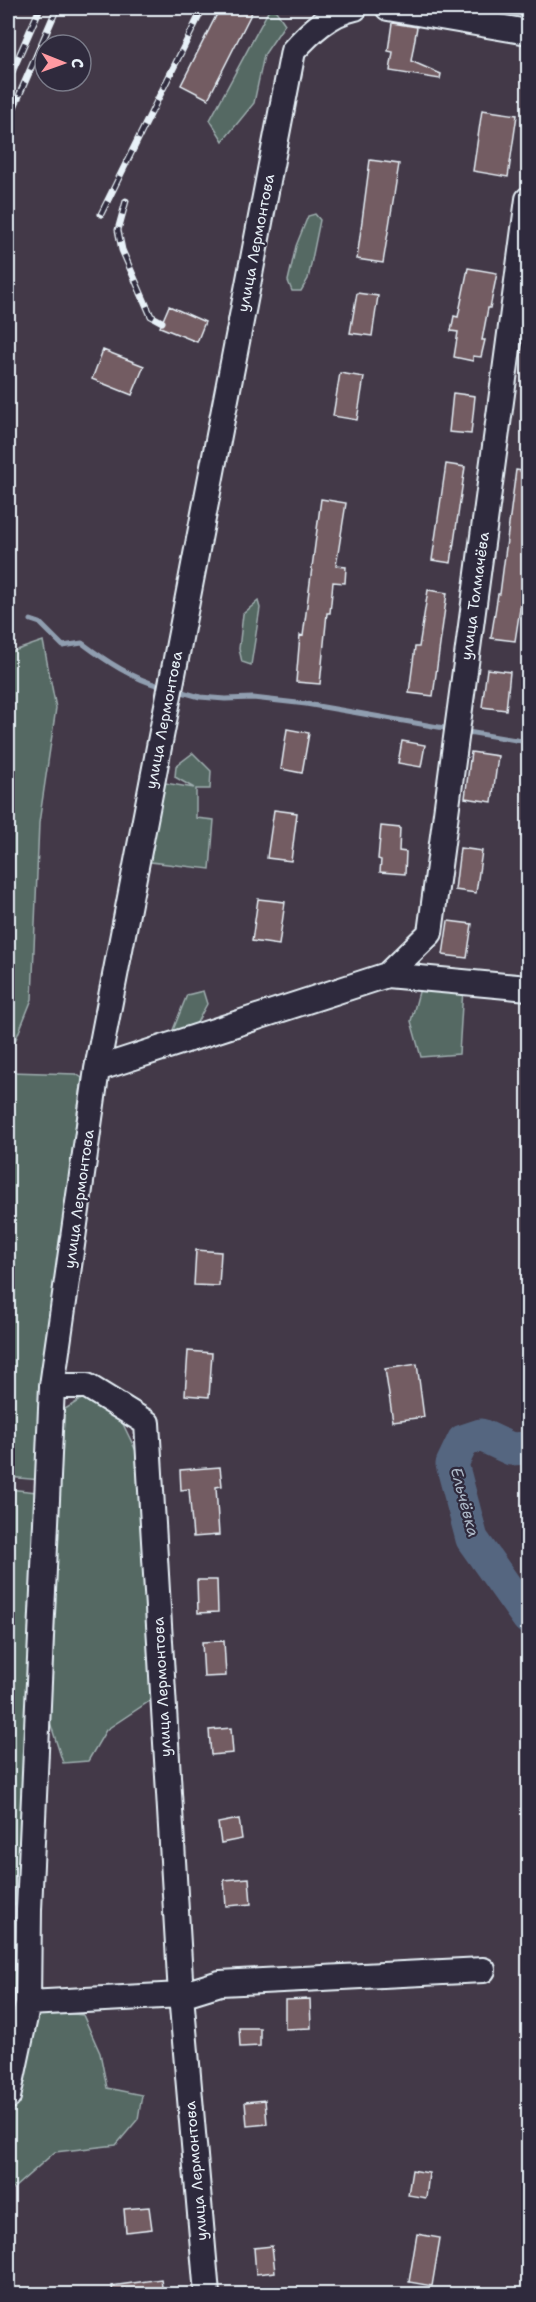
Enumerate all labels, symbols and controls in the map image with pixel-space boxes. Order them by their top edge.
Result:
north arrow [33,33,93,93]
text: С [67,58,88,69]
street label: улица Лермонтова [233,172,279,314]
street label: улица Толмачёва [456,530,494,662]
street label: улица Лермонтова [141,649,187,791]
street label: улица Лермонтова [59,1128,99,1270]
water label: Ельчёвка [446,1465,484,1539]
street label: улица Лермонтова [148,1616,176,1757]
street label: улица Лермонтова [180,2100,212,2242]

